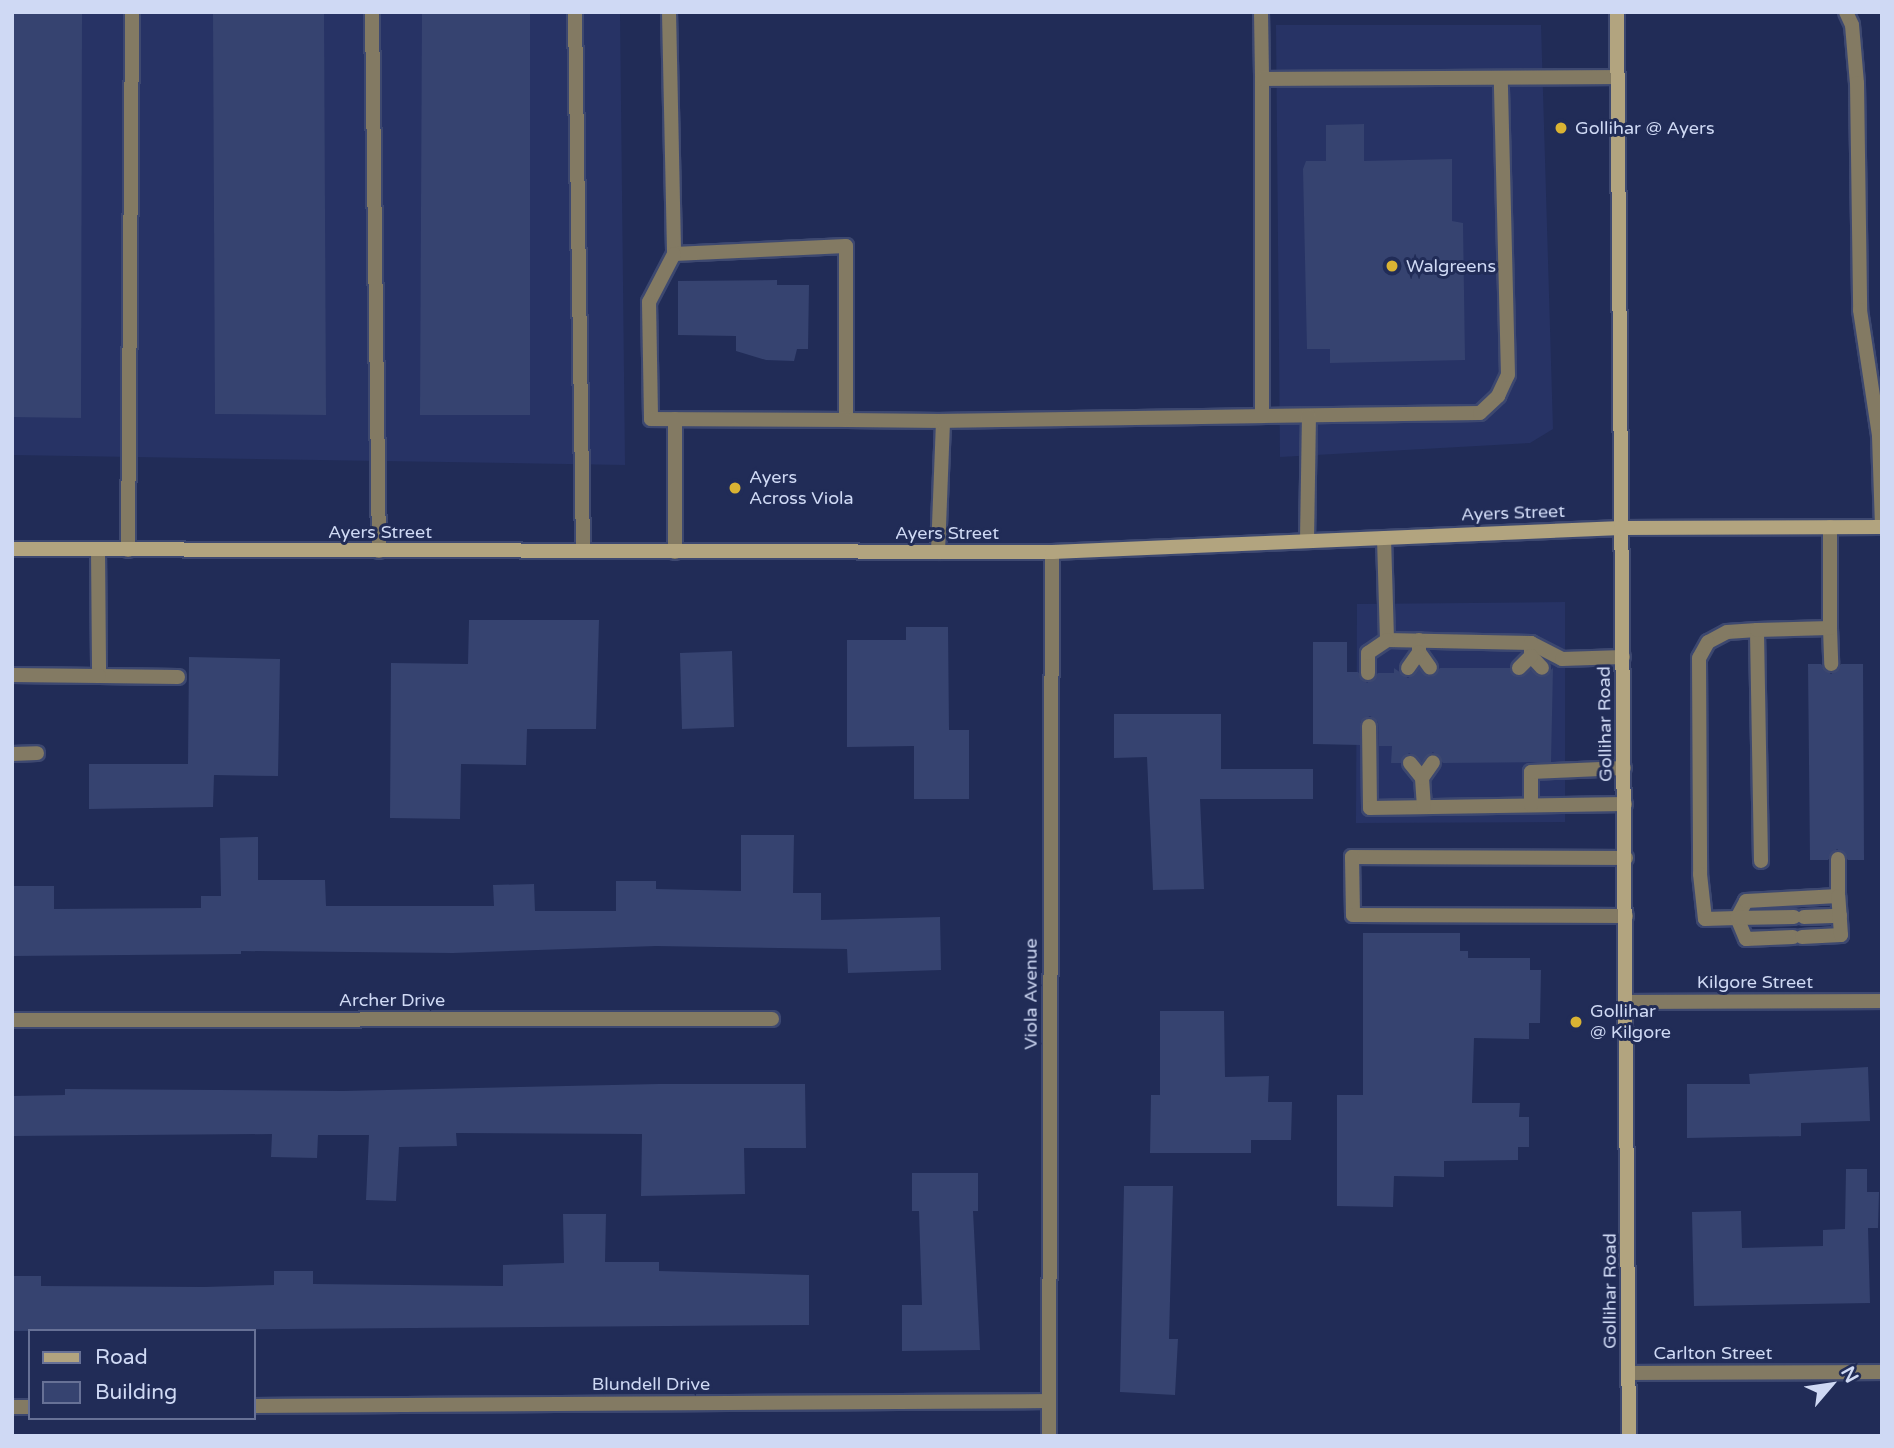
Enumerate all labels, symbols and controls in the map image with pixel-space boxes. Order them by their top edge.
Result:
place label: Gollihar @ Ayers [1575,117,1715,139]
marker: Gollihar @ Ayers [1553,120,1569,136]
place label: Walgreens [1406,255,1496,277]
marker: Walgreens [1384,258,1400,274]
place label: Ayers Across Viola [749,467,854,510]
marker: Ayers Across Viola [727,480,743,496]
street label: Ayers Street [1461,500,1565,526]
street label: Ayers Street [328,521,432,543]
street label: Ayers Street [895,522,999,544]
street label: Gollihar Road [1593,666,1617,782]
street label: Viola Avenue [1020,938,1042,1050]
street label: Kilgore Street [1697,971,1813,993]
street label: Archer Drive [339,989,445,1011]
place label: Gollihar @ Kilgore [1590,1001,1671,1044]
marker: Gollihar @ Kilgore [1568,1014,1584,1030]
street label: Gollihar Road [1599,1233,1621,1349]
legend [28,1329,256,1420]
street label: Carlton Street [1654,1342,1772,1364]
text: Road [95,1345,148,1370]
north arrow [1796,1350,1866,1420]
text: N [1836,1363,1863,1387]
street label: Blundell Drive [592,1373,710,1395]
text: Building [95,1380,177,1405]

